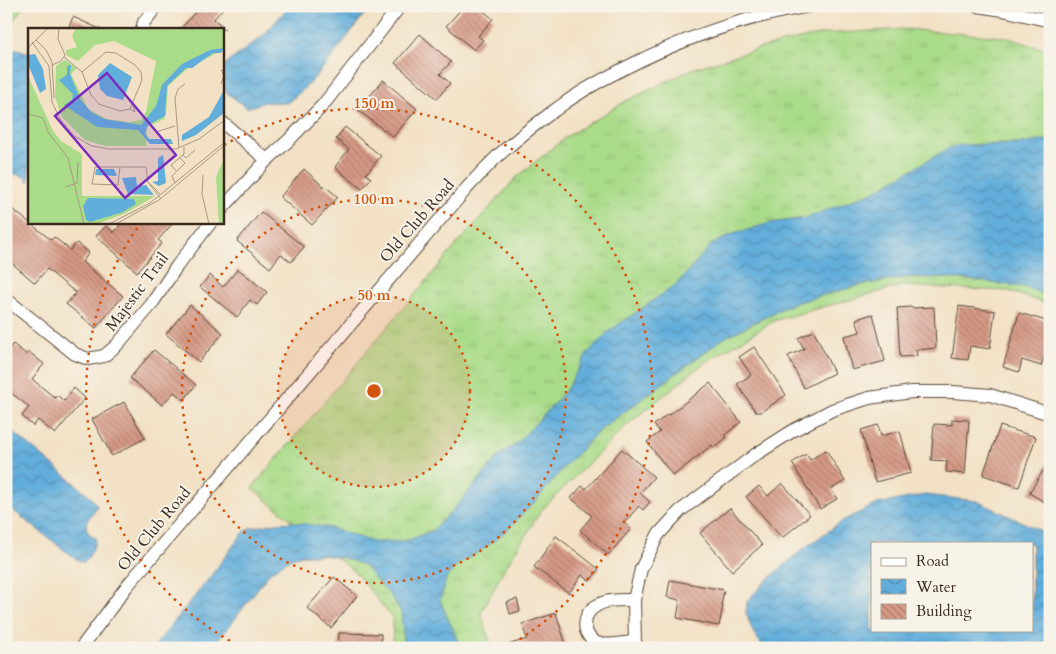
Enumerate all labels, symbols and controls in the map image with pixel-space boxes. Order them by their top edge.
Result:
inset map [28,28,224,224]
text: 150 m [354,93,395,113]
street label: Old Club Road [375,174,460,267]
text: 100 m [354,189,395,209]
street label: Majestic Trail [100,248,174,336]
text: 50 m [357,285,391,305]
centre of rings [365,382,383,400]
street label: Old Club Road [112,482,196,576]
legend [871,542,1034,632]
text: Road [916,551,949,571]
text: Water [915,577,957,597]
text: Building [916,601,972,621]

